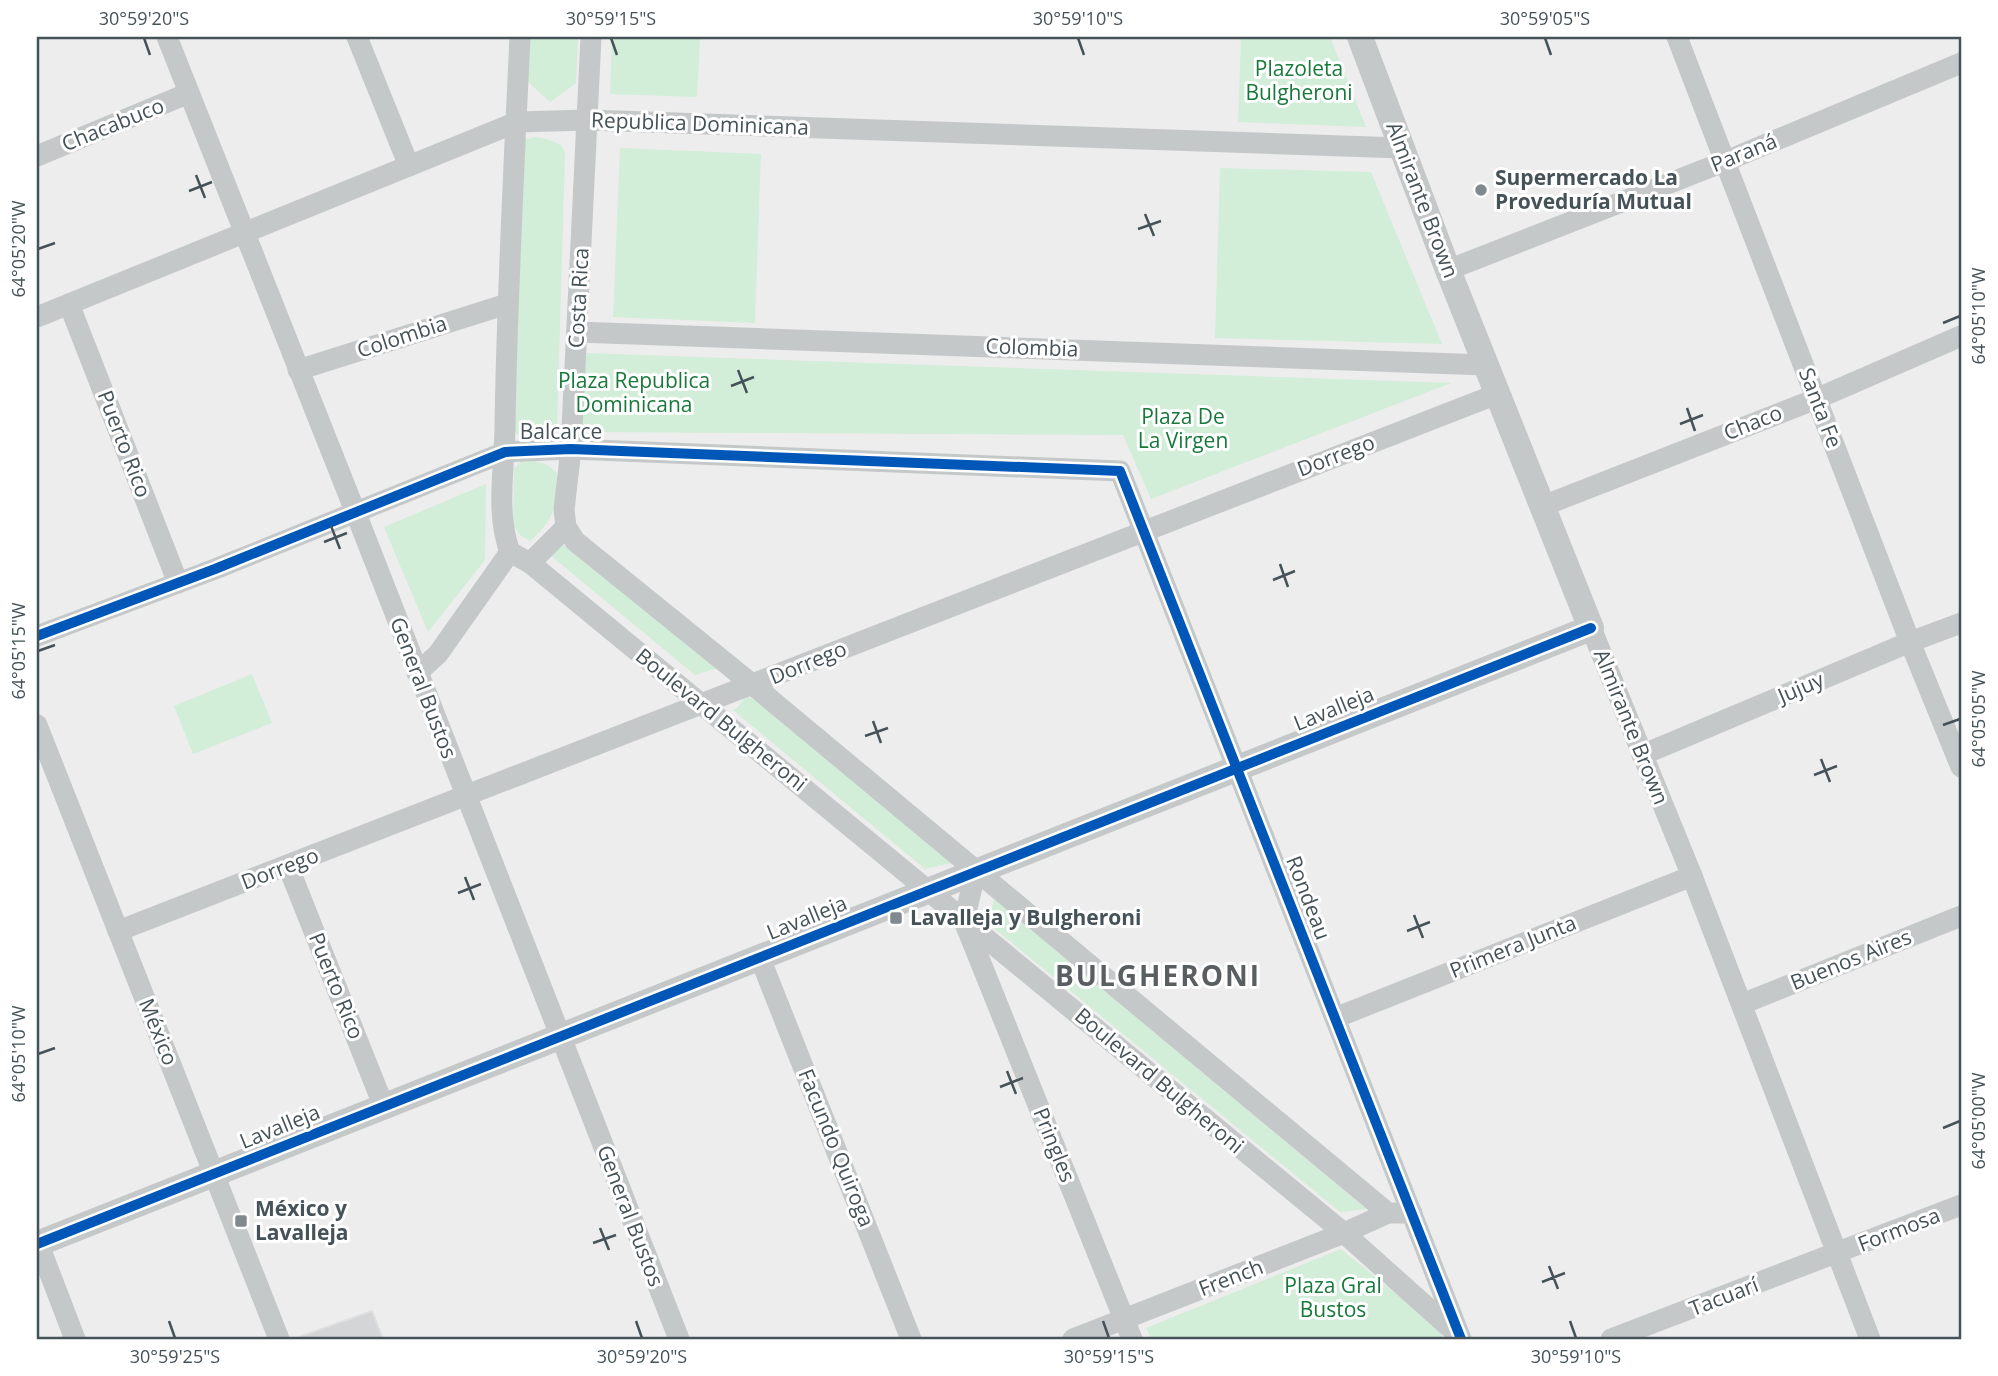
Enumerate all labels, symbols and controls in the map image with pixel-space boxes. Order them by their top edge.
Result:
text: 30°59'20"S [99,6,189,30]
text: 30°59'15"S [566,6,656,30]
text: 30°59'10"S [1033,6,1123,30]
text: 30°59'05"S [1500,6,1590,30]
park label: Plazoleta Bulgheroni [1245,54,1353,106]
street label: Chacabuco [57,91,168,157]
street label: Republica Dominicana [591,105,810,141]
street label: Almirante Brown [1380,118,1466,282]
street label: Paraná [1706,126,1781,178]
place label: Supermercado La Proveduría Mutual [1495,163,1692,215]
marker: Supermercado La Proveduría Mutual [1473,182,1489,198]
text: 64°05'20"W [6,200,30,298]
street label: Costa Rica [561,247,595,349]
text: 64°05'10"W [1966,267,1990,365]
street label: Colombia [353,308,450,364]
street label: Colombia [985,331,1079,363]
street label: Santa Fe [1793,364,1849,452]
park label: Plaza Republica Dominicana [558,366,710,418]
street label: Puerto Rico [92,386,158,501]
street label: Chaco [1719,398,1786,446]
park label: Plaza De La Virgen [1138,402,1228,454]
street label: Balcarce [520,417,602,445]
street label: Dorrego [1293,428,1378,483]
text: 64°05'15"W [6,602,30,700]
street label: General Bustos [384,613,464,762]
street label: Dorrego [765,634,850,690]
street label: Boulevard Bulgheroni [630,641,813,797]
street label: Almirante Brown [1588,645,1676,808]
street label: Jujuy [1772,665,1828,710]
text: 64°05'05"W [1966,670,1990,768]
street label: Lavalleja [1289,679,1378,737]
street label: Dorrego [237,841,322,896]
street label: Rondeau [1280,852,1338,944]
street label: Lavalleja [762,888,851,946]
place label: Lavalleja y Bulgheroni [910,903,1142,931]
street label: Primera Junta [1445,908,1580,984]
marker: Lavalleja y Bulgheroni [888,910,904,926]
street label: Buenos Aires [1786,922,1915,996]
street label: Puerto Rico [303,928,371,1043]
district label: BULGHERONI [1055,956,1261,994]
street label: México [133,994,185,1069]
street label: Boulevard Bulgheroni [1069,1001,1250,1159]
text: 64°05'10"W [6,1005,30,1103]
street label: Facundo Quiroga [792,1064,881,1231]
text: 64°05'00"W [1966,1072,1990,1170]
street label: Lavalleja [235,1097,324,1155]
street label: Pringles [1027,1103,1082,1186]
street label: General Bustos [591,1141,671,1290]
place label: México y Lavalleja [255,1194,349,1246]
street label: Formosa [1854,1201,1944,1258]
marker: México y Lavalleja [233,1213,249,1229]
street label: French [1194,1252,1267,1302]
street label: Tacuarí [1685,1270,1763,1322]
park label: Plaza Gral Bustos [1284,1271,1382,1323]
text: 30°59'25"S [130,1344,220,1368]
text: 30°59'20"S [597,1344,687,1368]
text: 30°59'15"S [1064,1344,1154,1368]
text: 30°59'10"S [1531,1344,1621,1368]

